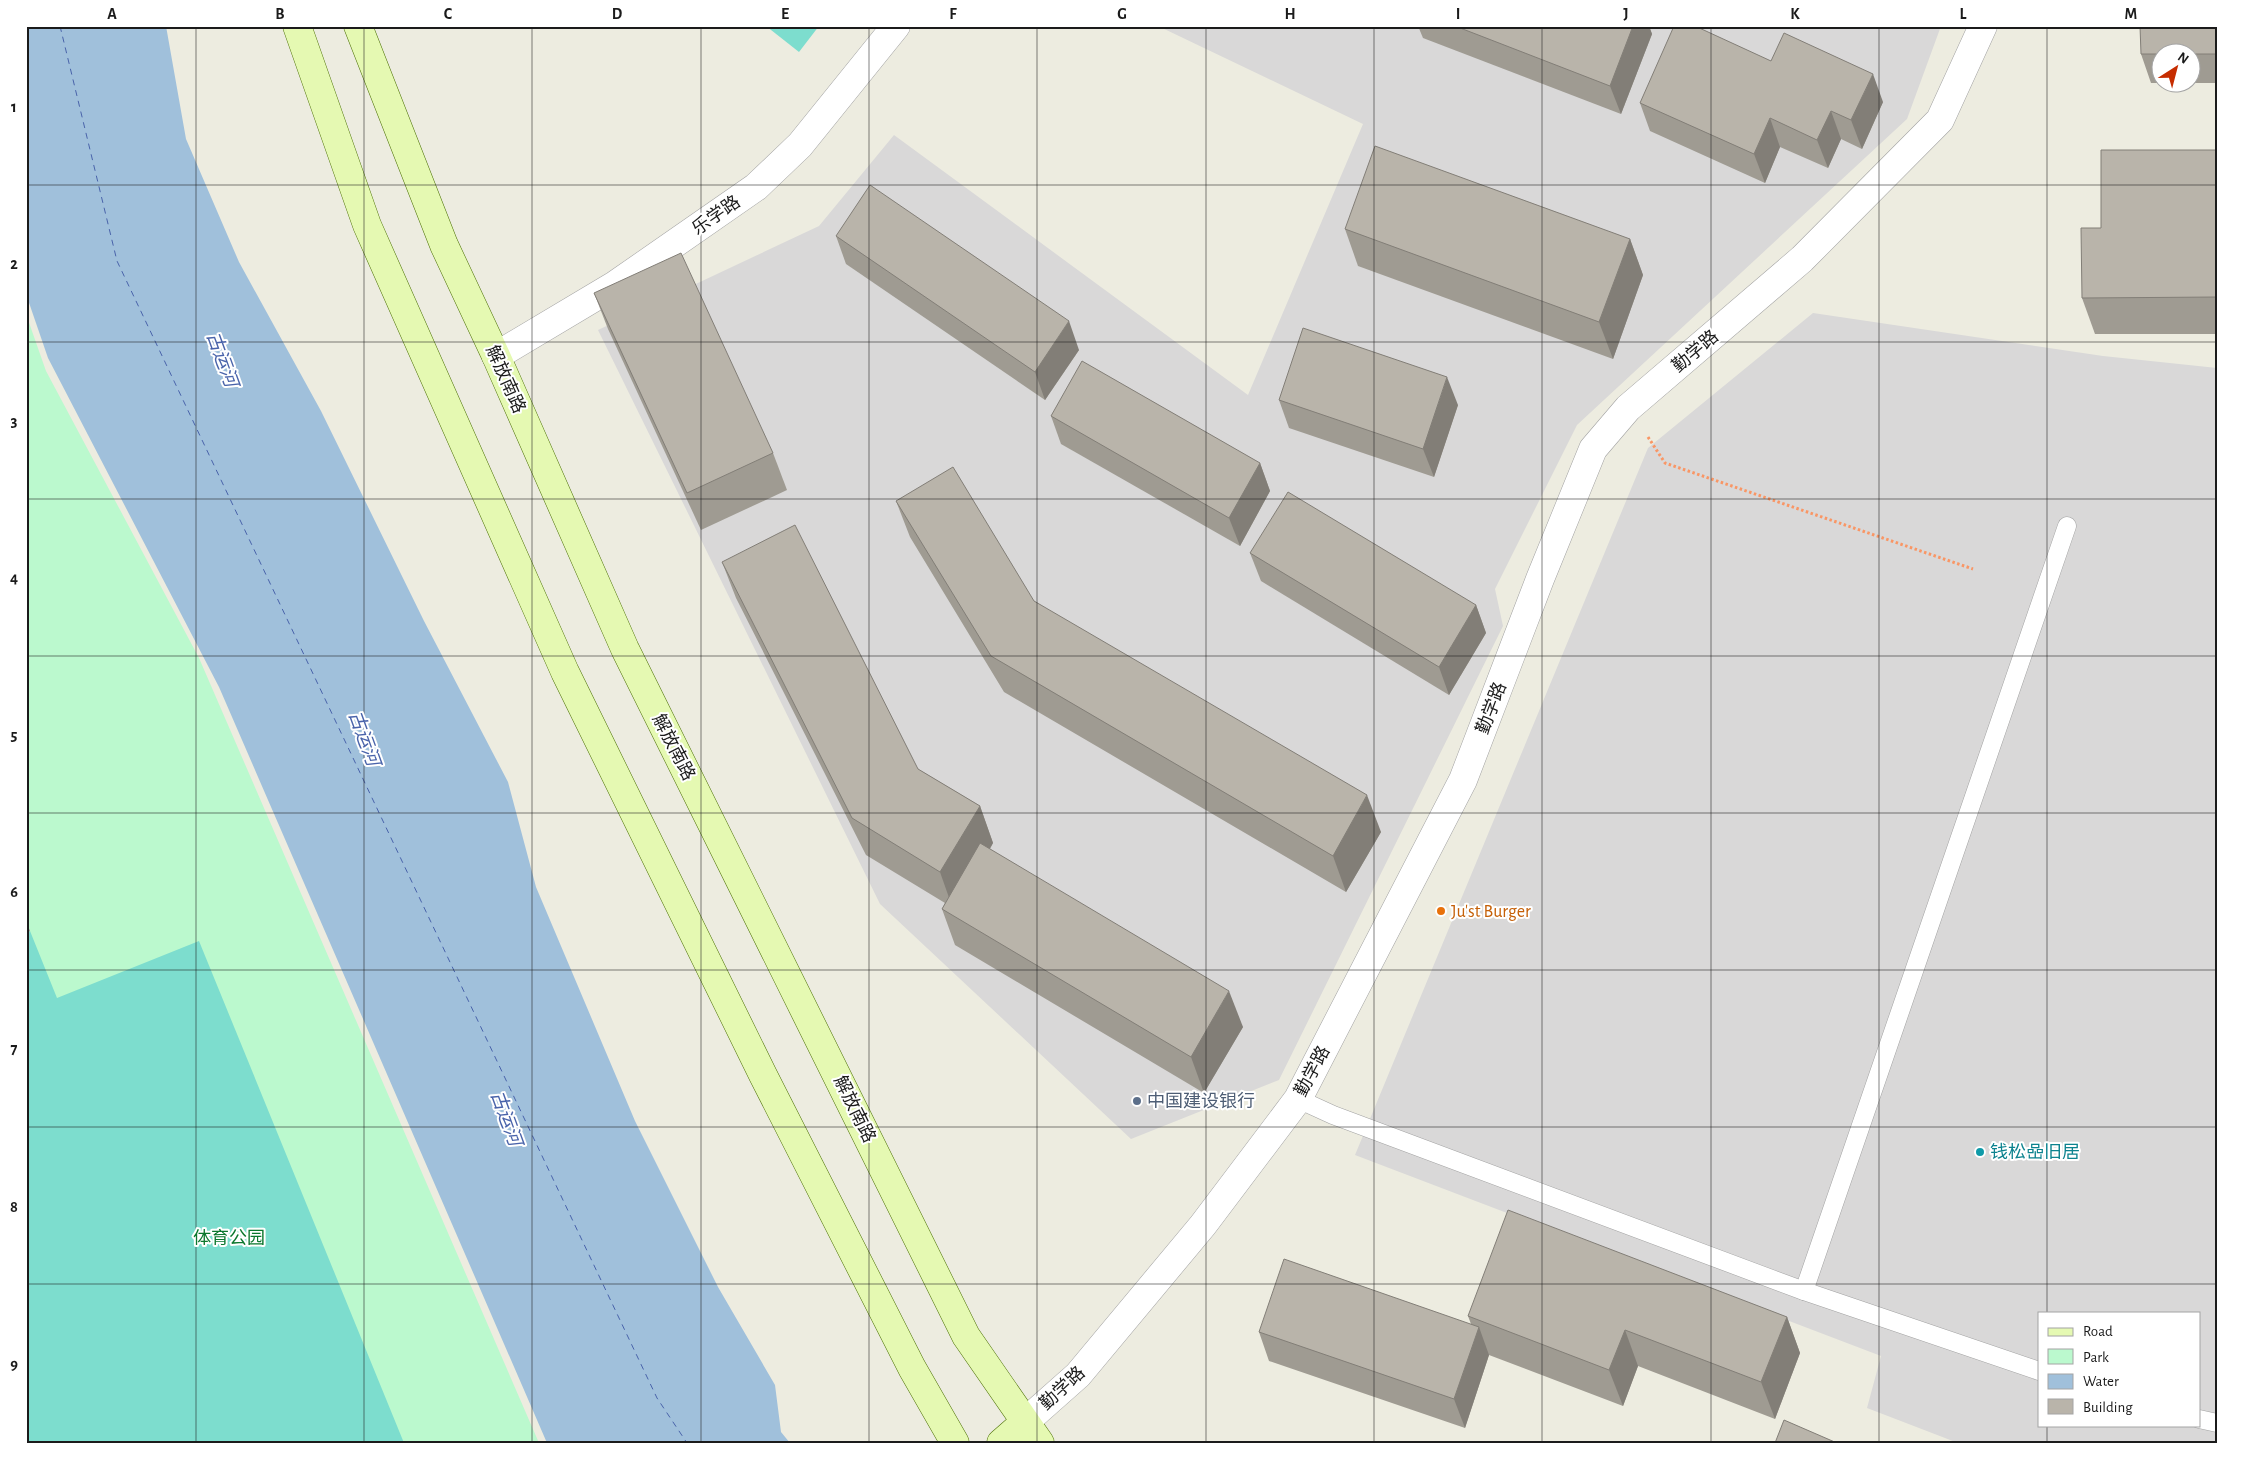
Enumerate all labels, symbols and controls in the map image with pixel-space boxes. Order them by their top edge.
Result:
text: A [107,6,117,22]
text: B [275,6,285,22]
text: C [444,6,453,22]
text: D [612,6,623,22]
text: E [781,6,789,22]
text: F [949,6,957,22]
text: G [1117,6,1127,22]
text: H [1284,6,1296,22]
text: I [1456,6,1460,22]
text: J [1623,6,1629,22]
text: K [1790,6,1800,22]
text: L [1960,6,1967,22]
text: M [2125,6,2137,22]
north arrow [2150,42,2200,92]
text: N [2175,50,2191,67]
text: 1 [11,99,17,115]
street label: 乐学路 [688,191,744,239]
text: 2 [10,256,18,272]
street label: 勤学路 [1668,326,1722,376]
water label: 古运河 [203,329,243,393]
street label: 解放南路 [482,342,530,416]
text: 3 [11,413,18,429]
text: 4 [10,570,18,586]
street label: 勤学路 [1472,679,1510,737]
water label: 古运河 [345,708,385,772]
street label: 解放南路 [649,710,699,784]
text: 5 [11,727,18,743]
text: 6 [10,884,18,900]
place label: Ju'st Burger [1451,903,1531,921]
marker: Ju'st Burger [1435,905,1447,917]
text: 7 [11,1041,18,1057]
street label: 勤学路 [1290,1042,1334,1100]
street label: 解放南路 [830,1072,880,1146]
water label: 古运河 [487,1088,527,1152]
place label: 中国建设银行 [1147,1091,1255,1111]
marker: 中国建设银行 [1131,1095,1143,1107]
place label: 钱松喦旧居 [1990,1142,2080,1162]
marker: 钱松喦旧居 [1974,1146,1986,1158]
text: 8 [10,1199,18,1215]
park label: 体育公园 [193,1228,265,1248]
legend [2038,1312,2200,1426]
text: Road [2083,1324,2113,1339]
text: Park [2083,1350,2109,1365]
text: 9 [10,1356,18,1372]
street label: 勤学路 [1035,1362,1089,1414]
text: Water [2083,1374,2119,1389]
text: Building [2083,1400,2133,1415]

